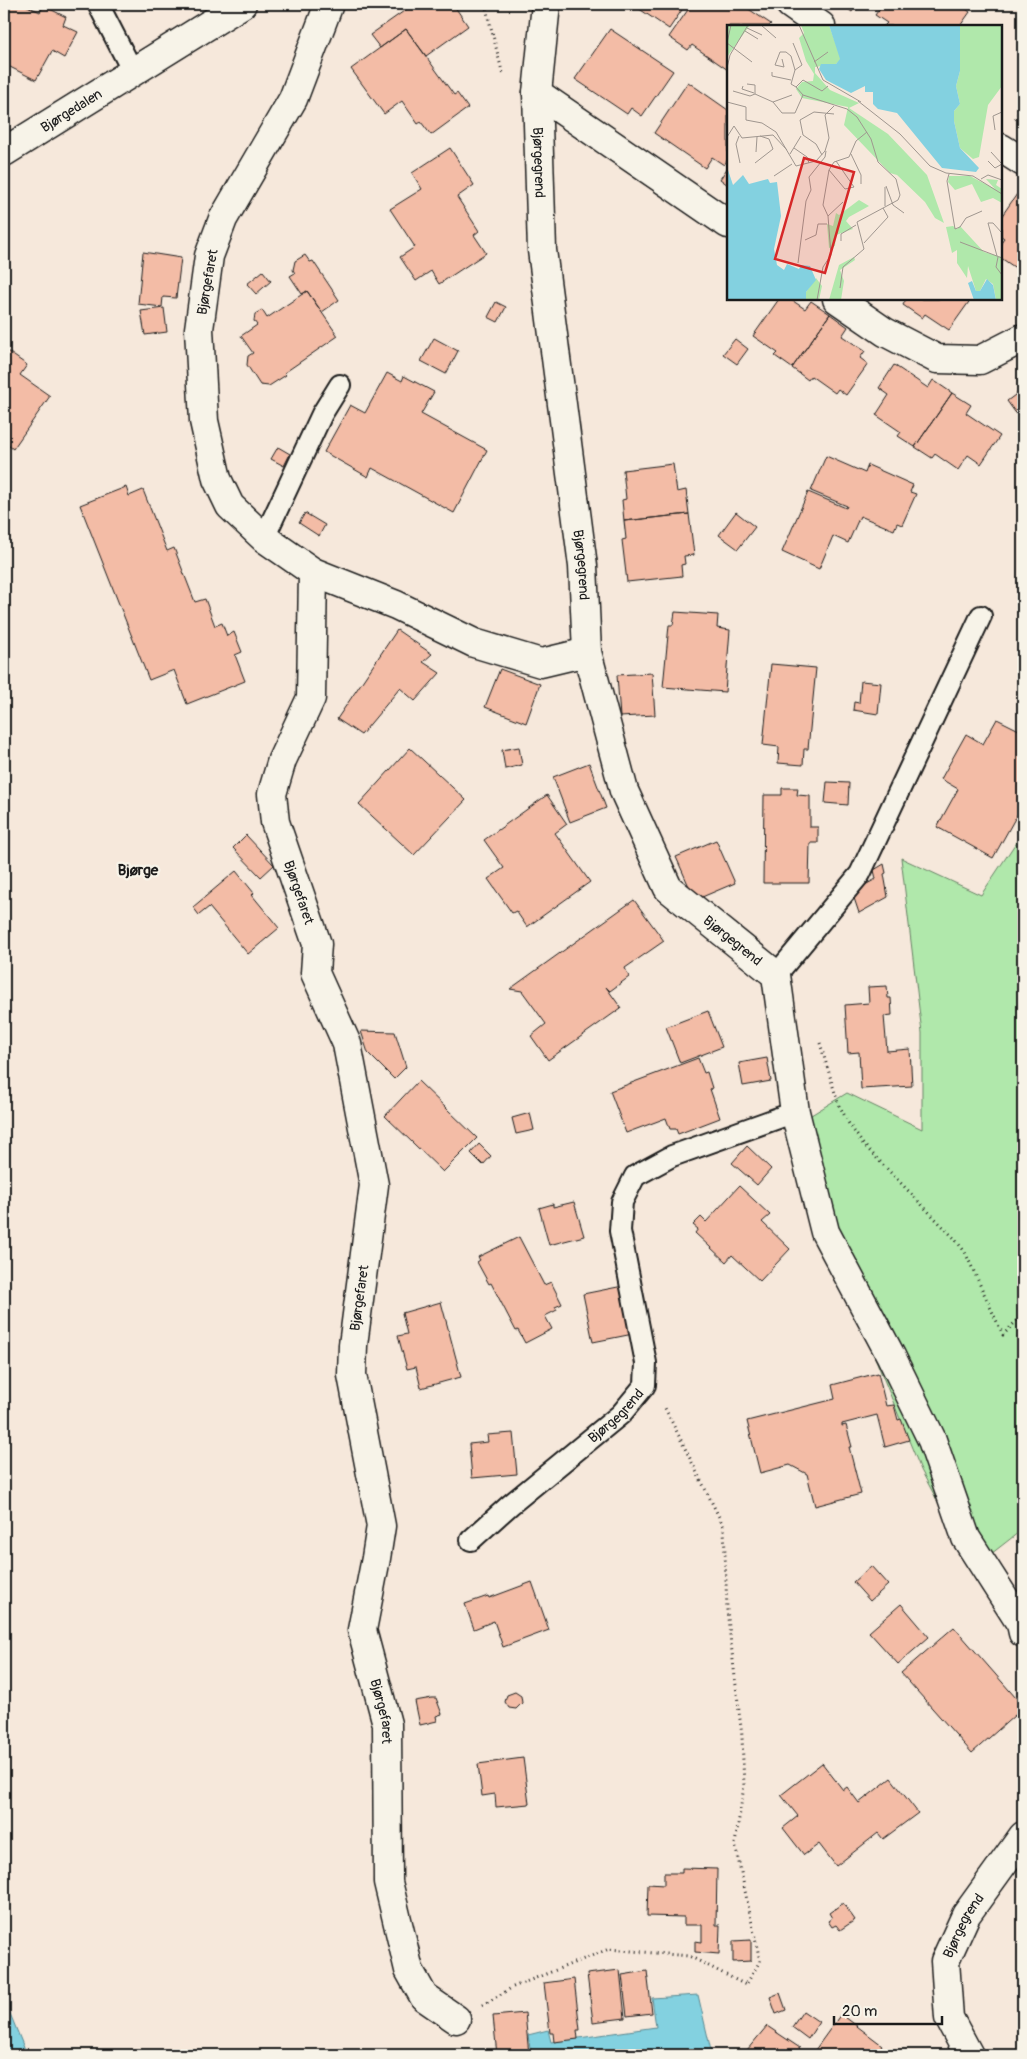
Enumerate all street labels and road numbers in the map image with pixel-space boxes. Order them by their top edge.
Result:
street label: Bjørgedalen [38,85,105,136]
street label: Bjørgegrend [529,127,548,198]
street label: Bjørgefaret [193,248,222,316]
street label: Bjørgegrend [569,529,593,601]
street label: Bjørgefaret [280,858,318,927]
street label: Bjørgegrend [700,912,766,970]
street label: Bjørgefaret [346,1264,373,1332]
street label: Bjørgegrend [585,1385,647,1447]
street label: Bjørgefaret [366,1677,395,1744]
street label: Bjørgegrend [940,1890,988,1961]

